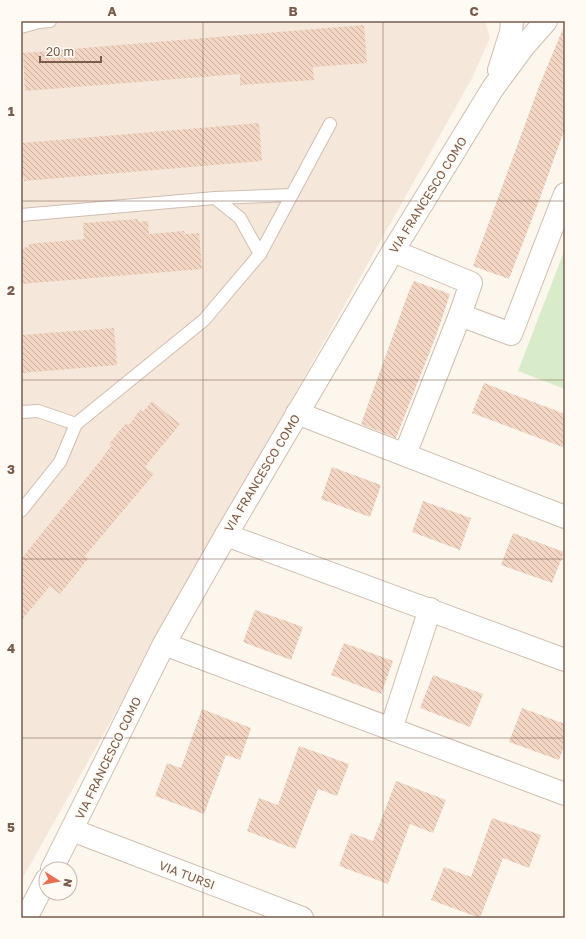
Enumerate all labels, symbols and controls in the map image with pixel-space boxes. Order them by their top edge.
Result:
text: A [107,3,117,19]
text: B [288,3,298,19]
text: C [469,3,479,19]
scale bar [40,38,101,64]
text: 20 m [46,44,74,59]
text: 1 [8,103,15,119]
street label: VIA FRANCESCO COMO [386,134,470,256]
text: 2 [7,282,15,298]
street label: VIA FRANCESCO COMO [221,411,303,535]
text: 3 [7,461,15,477]
text: 4 [7,640,15,656]
street label: VIA FRANCESCO COMO [72,694,144,822]
text: 5 [7,819,15,835]
street label: VIA TURSI [157,857,217,893]
north arrow [38,861,78,901]
text: N [61,878,75,888]

